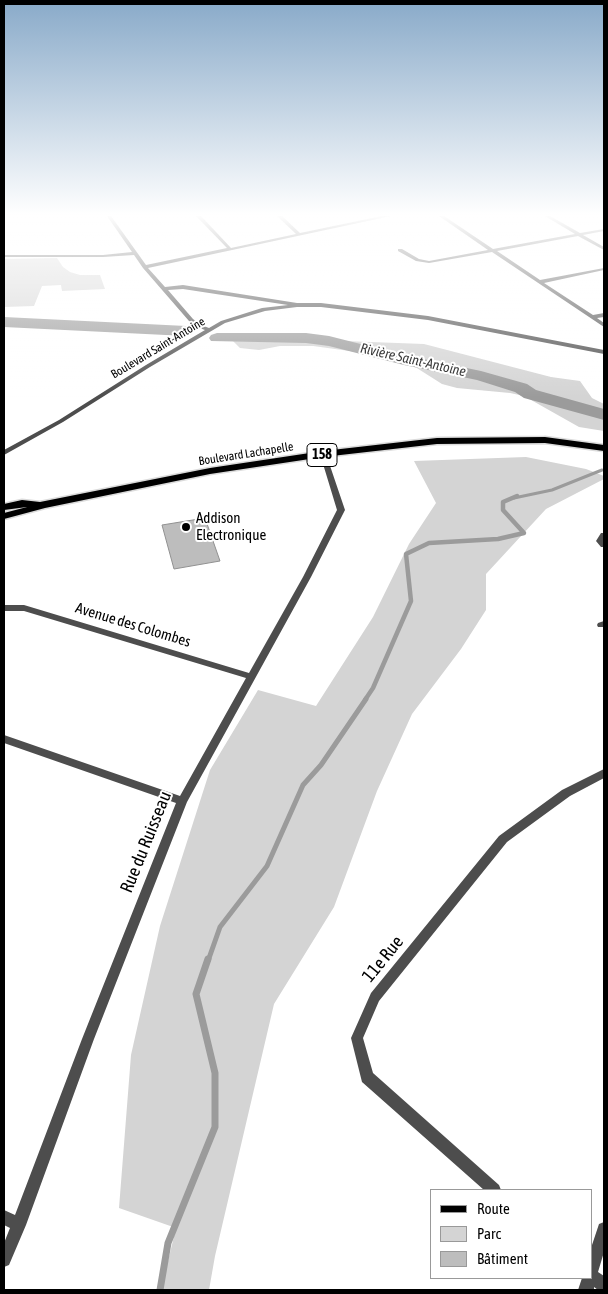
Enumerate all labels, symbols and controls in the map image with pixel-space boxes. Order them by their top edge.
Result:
street label: Boulevard Saint-Antoine [108,314,208,382]
water label: Rivière Saint-Antoine [359,340,467,380]
street label: Boulevard Lachapelle [198,439,294,469]
road number: 158 [307,444,337,466]
place label: Addison Electronique [196,509,266,544]
marker: Addison Electronique [180,521,192,533]
street label: Avenue des Colombes [73,599,193,651]
street label: Rue du Ruisseau [116,788,176,896]
street label: 11e Rue [358,931,408,987]
legend [430,1189,593,1279]
text: Route [477,1200,510,1217]
text: Parc [477,1225,501,1242]
text: Bâtiment [477,1250,528,1267]

